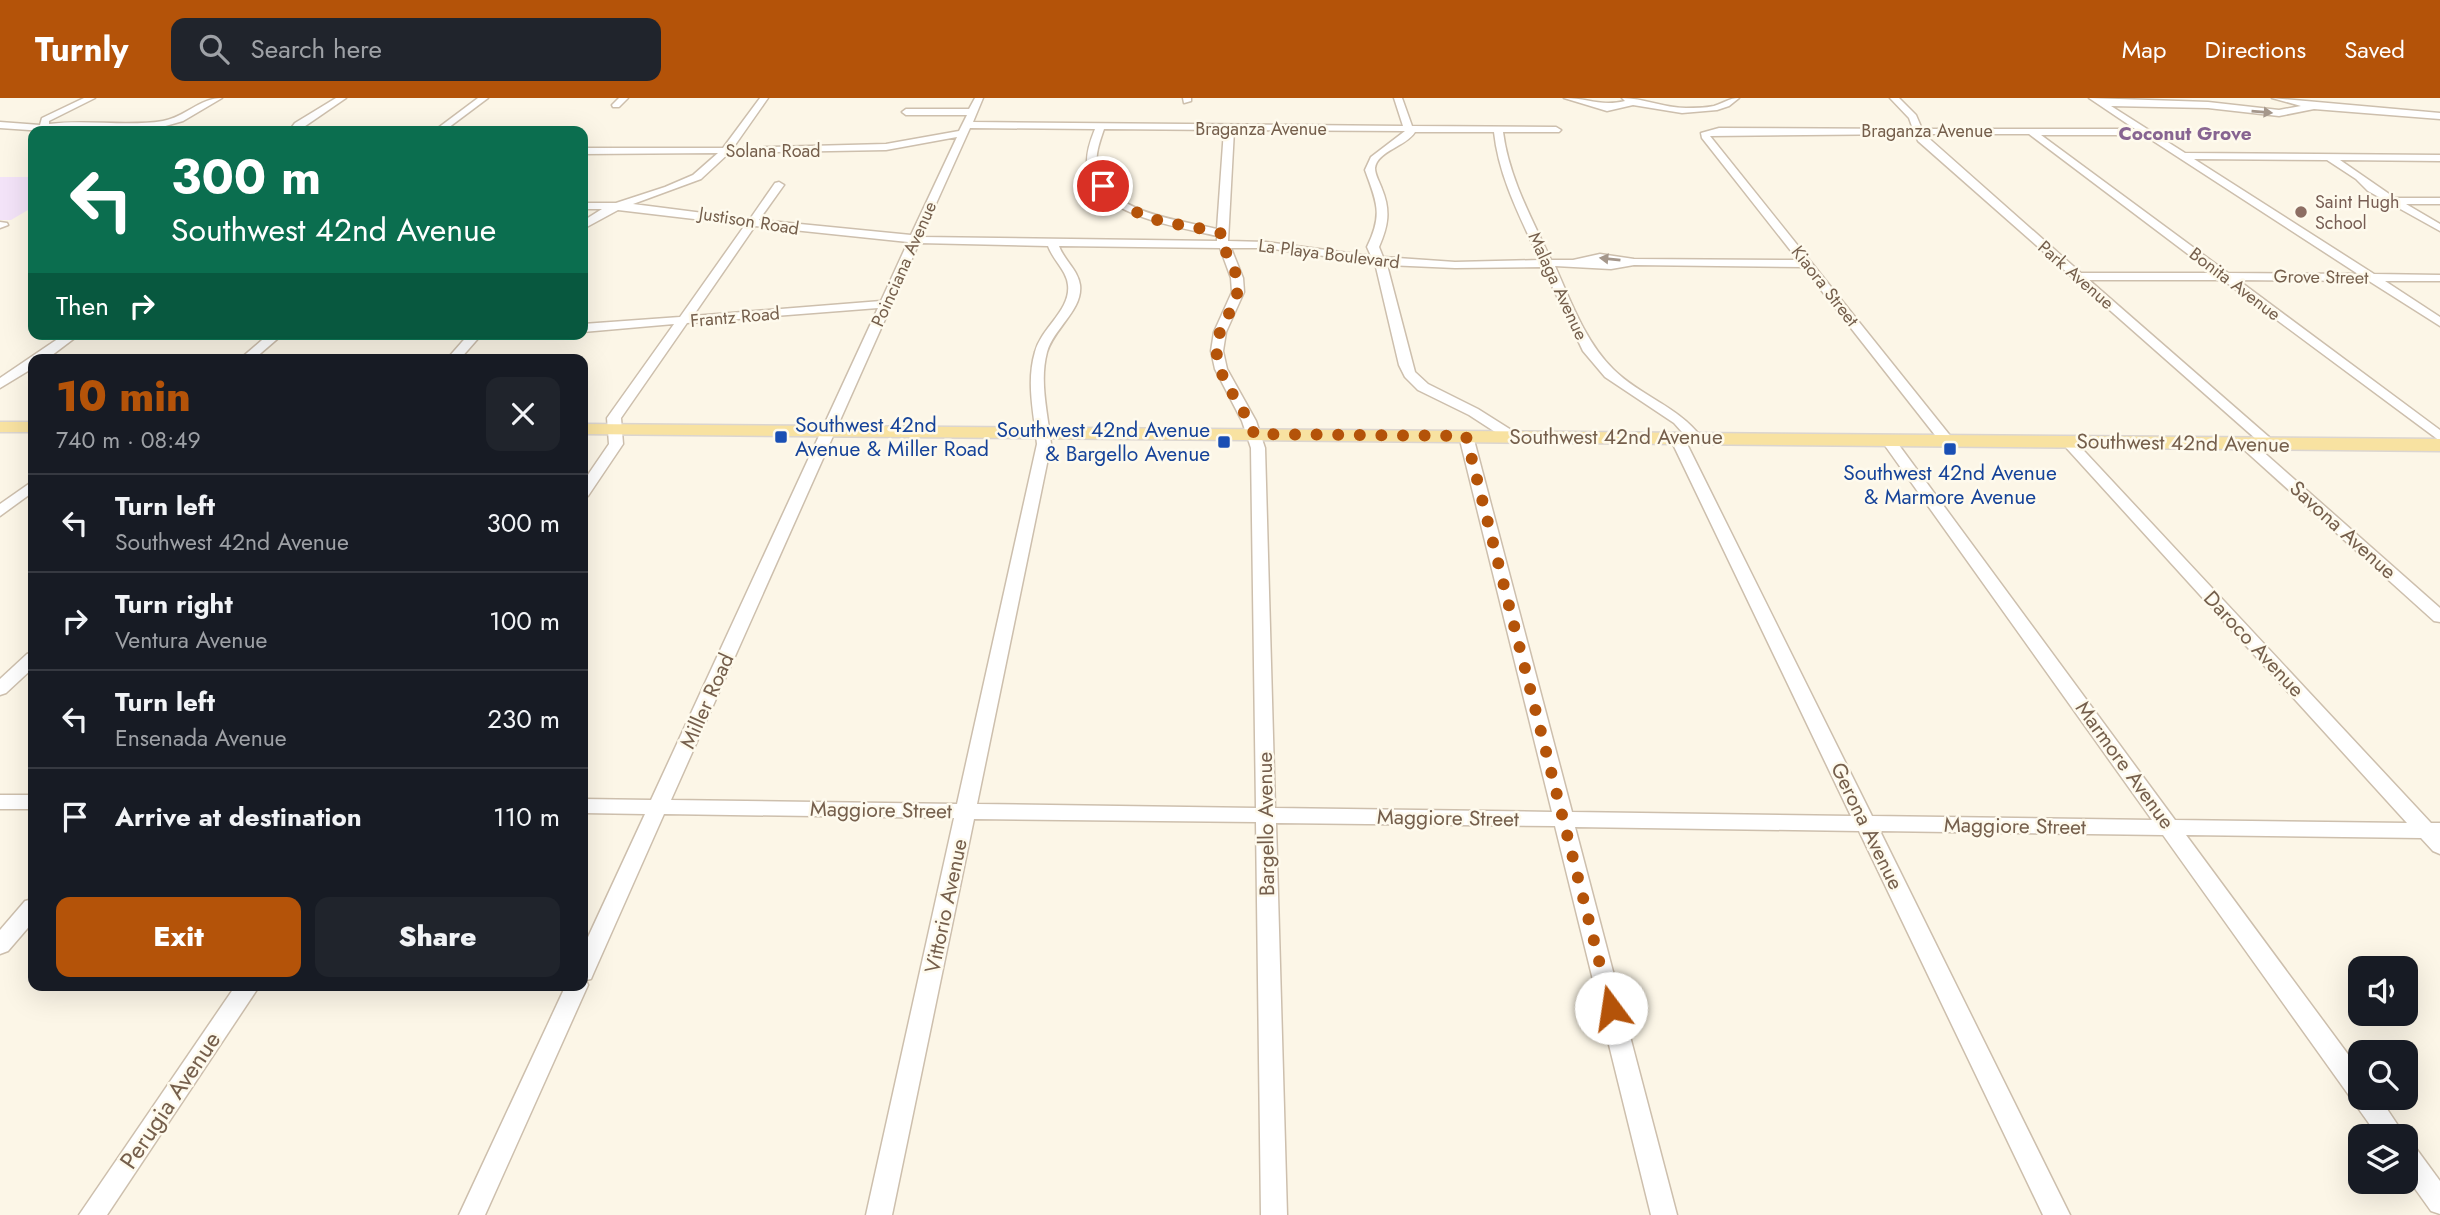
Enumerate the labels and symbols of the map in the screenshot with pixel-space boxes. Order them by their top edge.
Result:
one-way arrow [2251,107,2273,118]
street label: Braganza Avenue [1195,116,1327,142]
street label: Braganza Avenue [1861,118,1993,144]
district label: Coconut Grove [2118,120,2252,147]
street label: Solana Road [726,138,820,164]
pin [1073,156,1133,216]
place label: Saint Hugh School [2315,189,2399,236]
street label: Poinciana Avenue [865,197,943,331]
street label: Justison Road [695,200,801,242]
marker: Saint Hugh School [2293,204,2309,220]
street label: Malaga Avenue [1522,228,1594,344]
street label: La Playa Boulevard [1257,232,1401,276]
street label: Park Avenue [2032,235,2120,315]
street label: Kiaora Street [1785,240,1865,333]
street label: Bonita Avenue [2184,241,2286,327]
one-way arrow [1598,253,1620,264]
street label: Grove Street [2273,263,2369,291]
street label: Frantz Road [689,300,781,334]
place label: Southwest 42nd Avenue & Miller Road [795,410,989,464]
place label: Southwest 42nd Avenue & Bargello Avenue [997,415,1210,469]
street label: Southwest 42nd Avenue [1509,422,1723,452]
street label: Southwest 42nd Avenue [2076,426,2290,460]
marker: Southwest 42nd Avenue & Miller Road [773,429,789,445]
marker: Southwest 42nd Avenue & Bargello Avenue [1216,434,1232,450]
marker: Southwest 42nd Avenue & Marmore Avenue [1942,441,1958,457]
place label: Southwest 42nd Avenue & Marmore Avenue [1843,458,2057,512]
street label: Savona Avenue [2283,474,2403,586]
street label: Daroco Avenue [2197,584,2311,704]
street label: Miller Road [673,648,741,754]
street label: Marmore Avenue [2068,695,2182,835]
street label: Bargello Avenue [1250,751,1282,896]
street label: Gerona Avenue [1823,757,1911,895]
street label: Maggiore Street [810,794,952,826]
street label: Maggiore Street [1377,802,1519,834]
street label: Maggiore Street [1944,810,2086,842]
street label: Vittorio Avenue [917,836,975,976]
position arrow [1574,971,1648,1045]
street label: Perugia Avenue [111,1024,229,1176]

